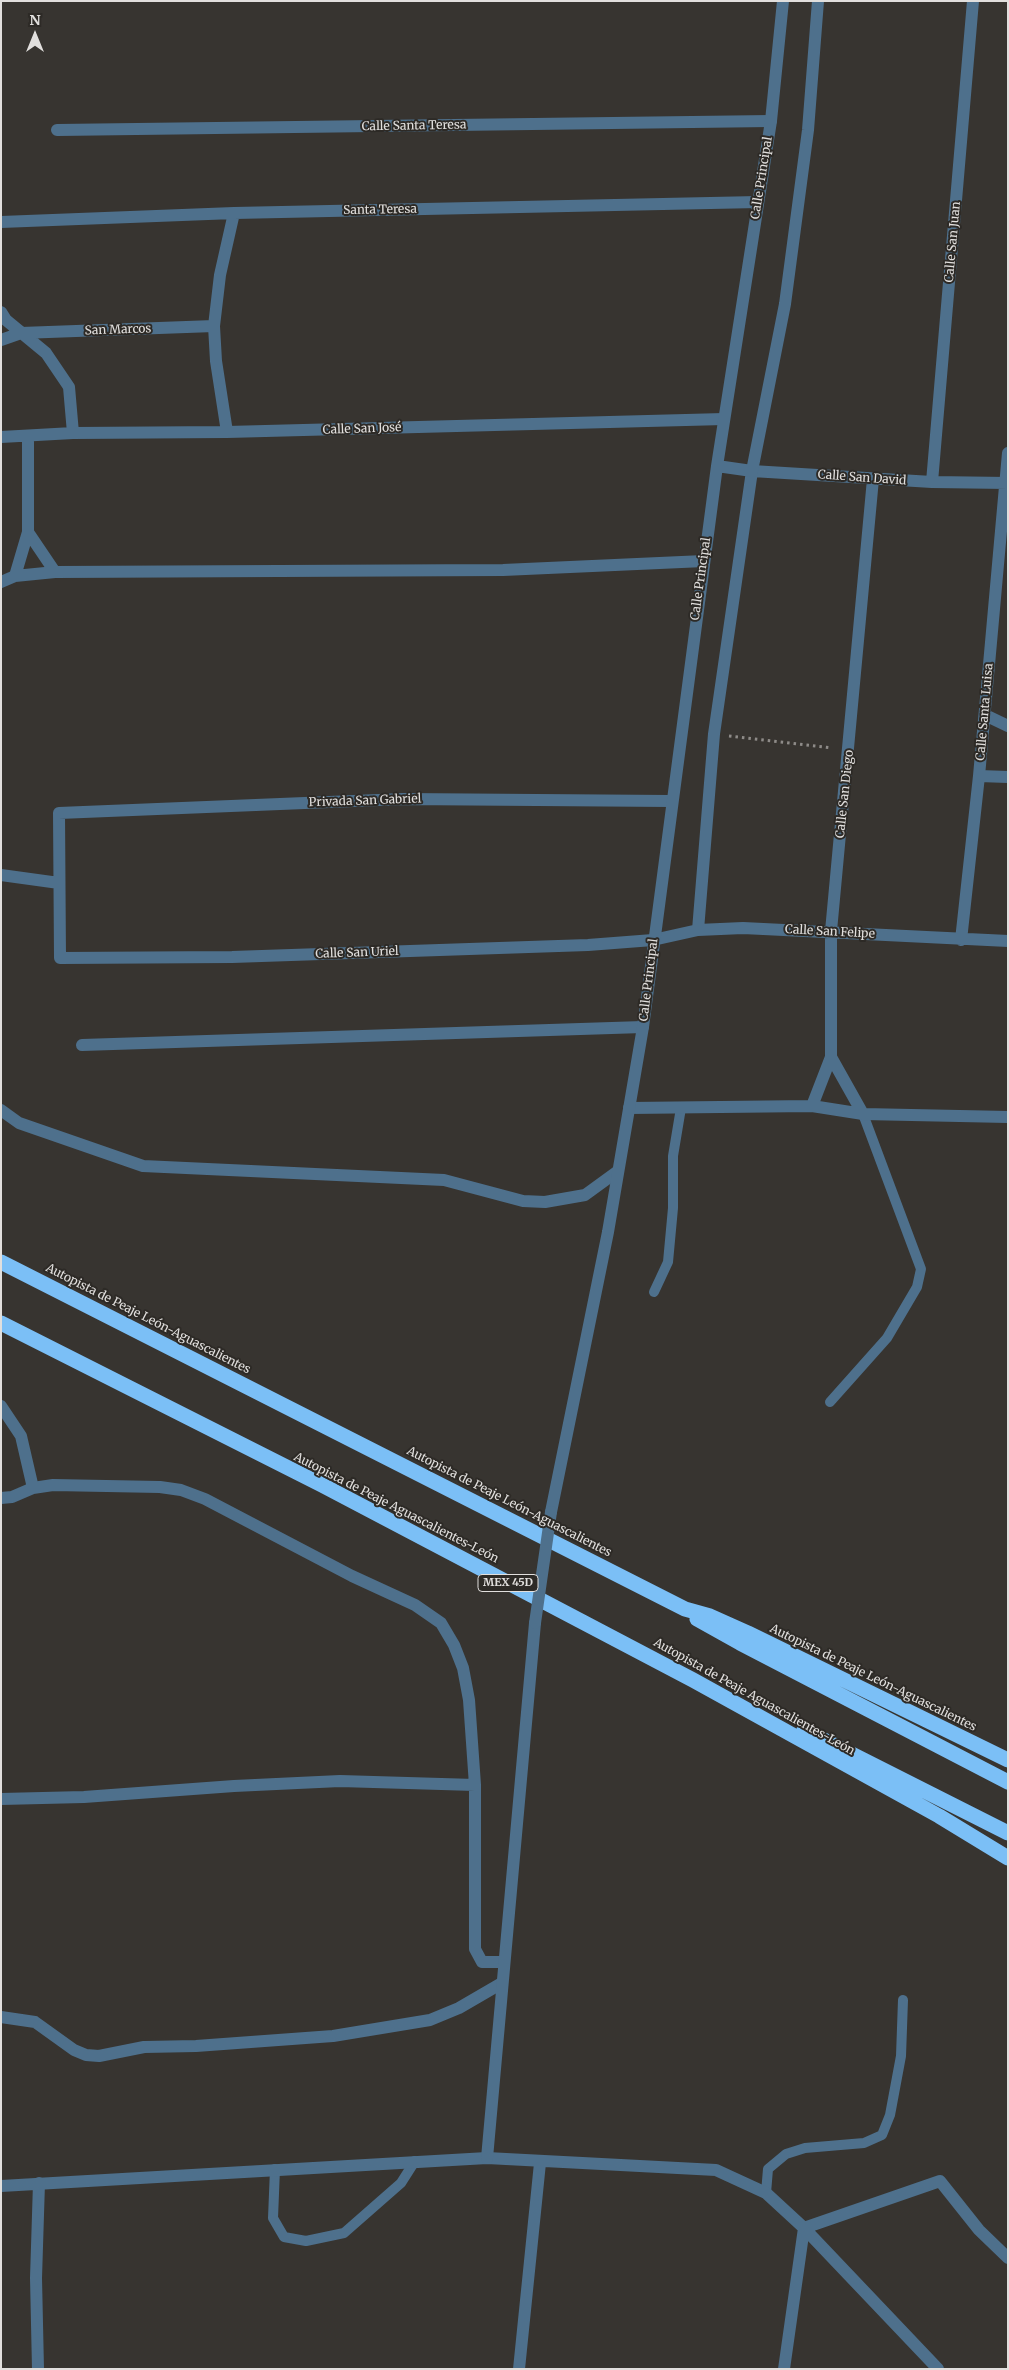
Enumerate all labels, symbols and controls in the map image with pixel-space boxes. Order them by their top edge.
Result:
north arrow [10,10,60,60]
text: N [29,11,41,29]
street label: Calle Santa Teresa [361,118,467,134]
street label: Calle Principal [748,136,776,220]
street label: Calle San Juan [942,201,964,283]
street label: Santa Teresa [343,202,417,218]
street label: San Marcos [84,322,152,338]
street label: Calle San José [322,420,402,438]
street label: Calle San David [817,468,907,488]
street label: Calle Principal [688,537,714,621]
street label: Calle Santa Luisa [974,663,996,761]
street label: Calle San Diego [833,749,857,839]
street label: Privada San Gabriel [308,792,422,810]
street label: Calle San Felipe [785,922,875,942]
street label: Calle Principal [637,938,661,1022]
street label: Calle San Uriel [315,944,399,962]
street label: Autopista de Peaje León-Aguascalientes [43,1261,253,1377]
street label: Autopista de Peaje León-Aguascalientes [404,1444,614,1560]
street label: Autopista de Peaje Aguascalientes-León [291,1450,501,1566]
road number: MEX 45D [478,1575,538,1592]
street label: Autopista de Peaje León-Aguascalientes [767,1622,979,1734]
street label: Autopista de Peaje Aguascalientes-León [651,1635,857,1759]

